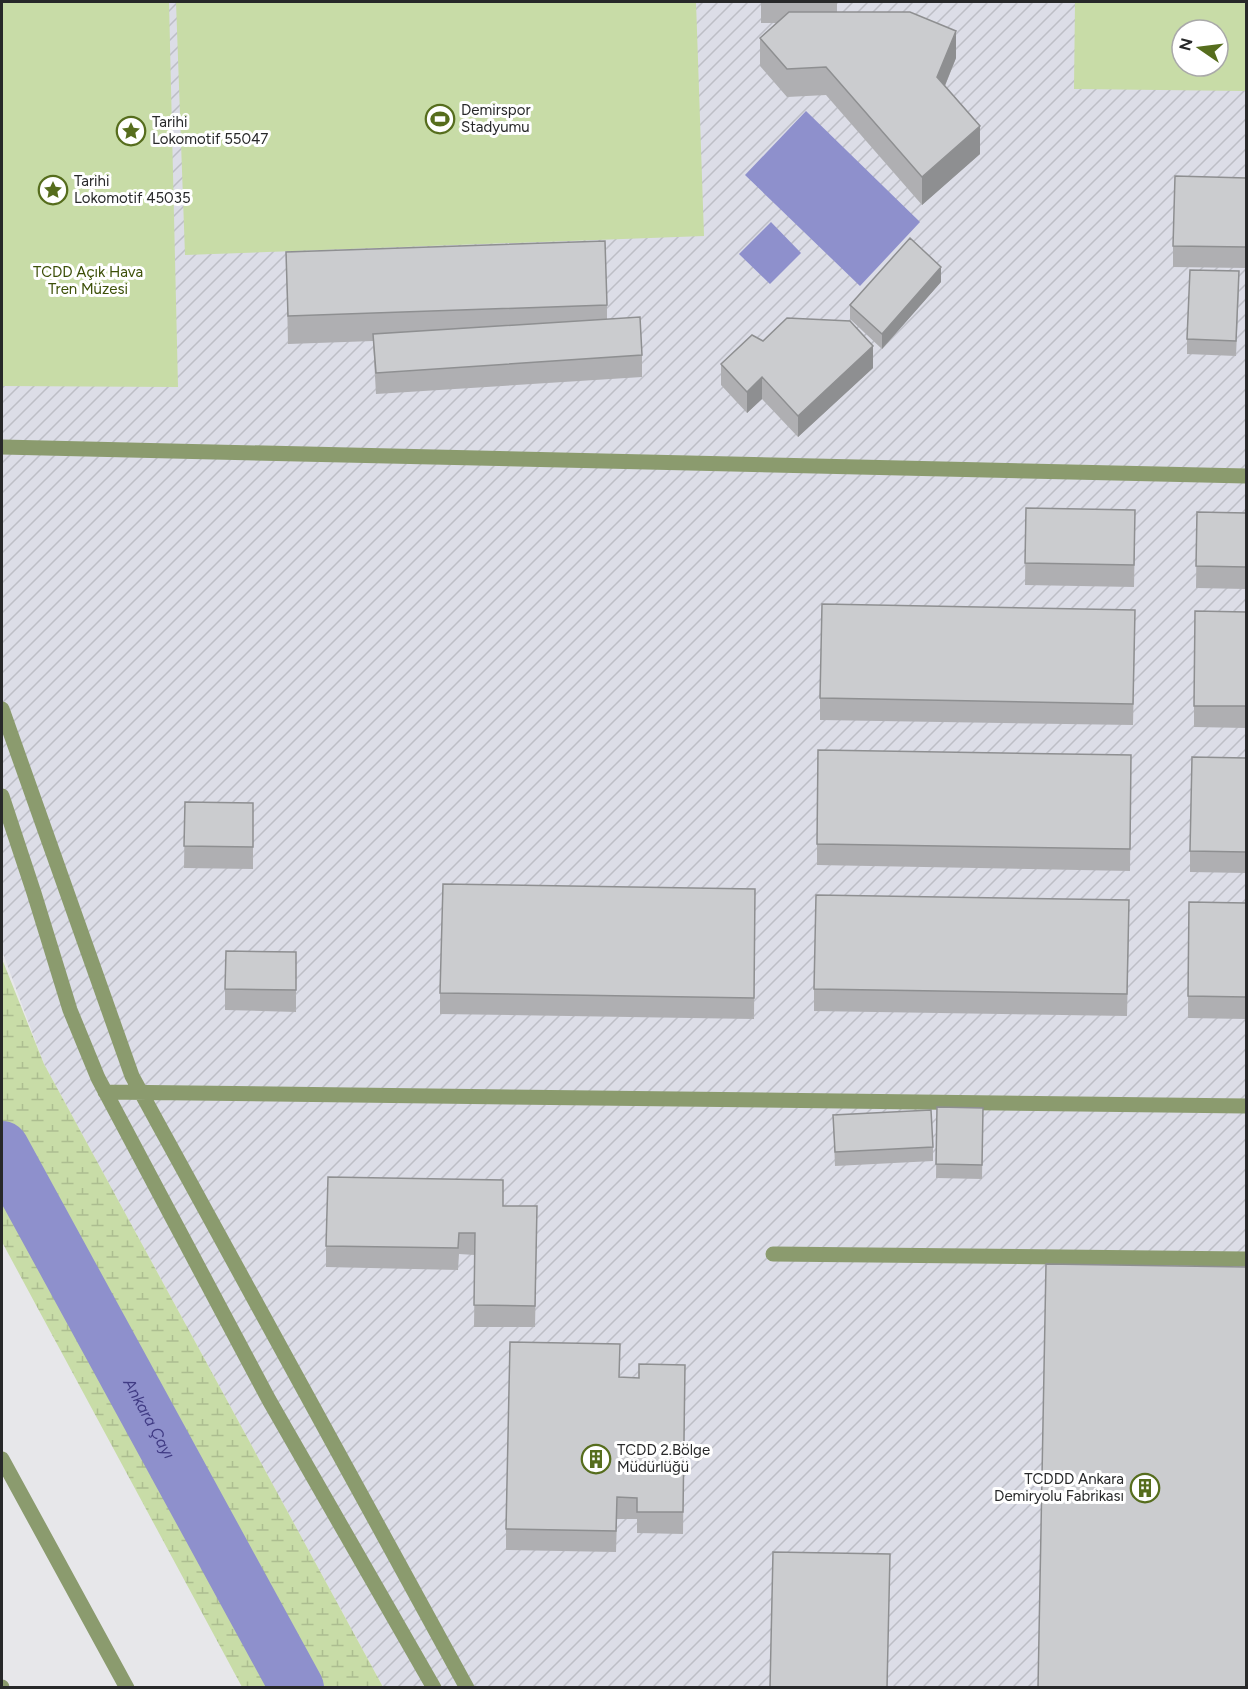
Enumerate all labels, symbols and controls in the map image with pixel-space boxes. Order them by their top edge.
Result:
north arrow [1170,18,1230,78]
text: N [1175,36,1197,53]
place label: Demirspor Stadyumu [461,101,530,136]
sports icon: Demirspor Stadyumu [424,103,456,135]
place label: Tarihi Lokomotif 55047 [152,113,268,148]
place icon: Tarihi Lokomotif 55047 [115,115,147,147]
place label: Tarihi Lokomotif 45035 [74,172,191,207]
place icon: Tarihi Lokomotif 45035 [37,174,69,206]
park label: TCDD Açık Hava Tren Müzesi [33,263,143,298]
water label: Ankara Çayı [119,1374,179,1462]
place label: TCDD 2.Bölge Müdürlüğü [617,1441,710,1476]
building icon: TCDD 2.Bölge Müdürlüğü [580,1443,612,1475]
place label: TCDDD Ankara Demiryolu Fabrikası [994,1470,1124,1505]
building icon: TCDDD Ankara Demiryolu Fabrikası [1129,1472,1161,1504]

